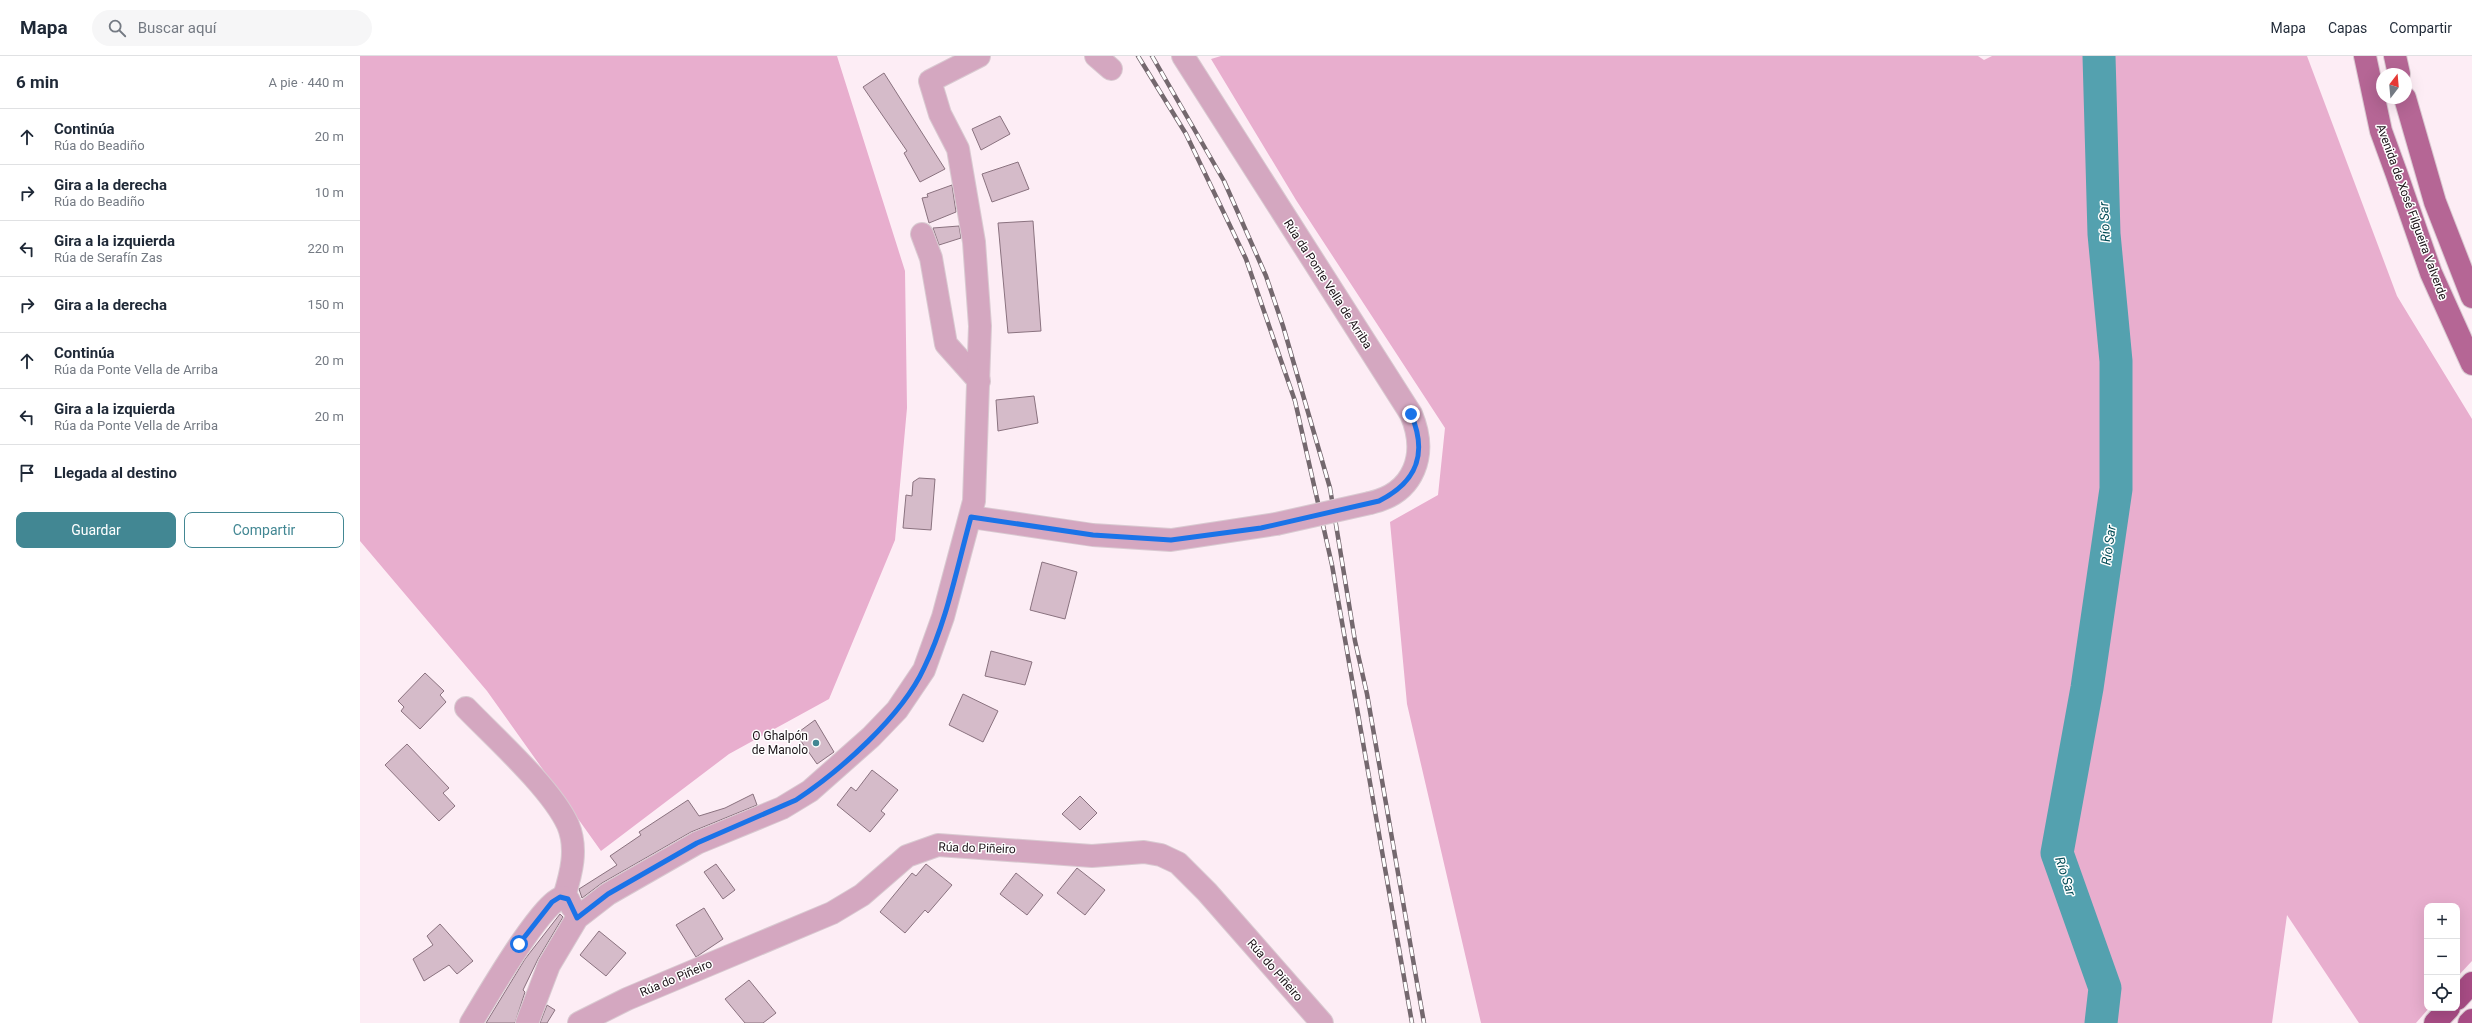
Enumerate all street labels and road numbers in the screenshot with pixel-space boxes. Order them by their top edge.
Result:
street label: Avenida de Xosé Filgueira Valverde [2374,122,2450,302]
street label: Rúa da Ponte Vella de Arriba [1281,217,1375,351]
street label: Rúa do Piñeiro [938,840,1016,856]
street label: Rúa do Piñeiro [1244,936,1306,1004]
street label: Rúa do Piñeiro [638,956,714,1000]

